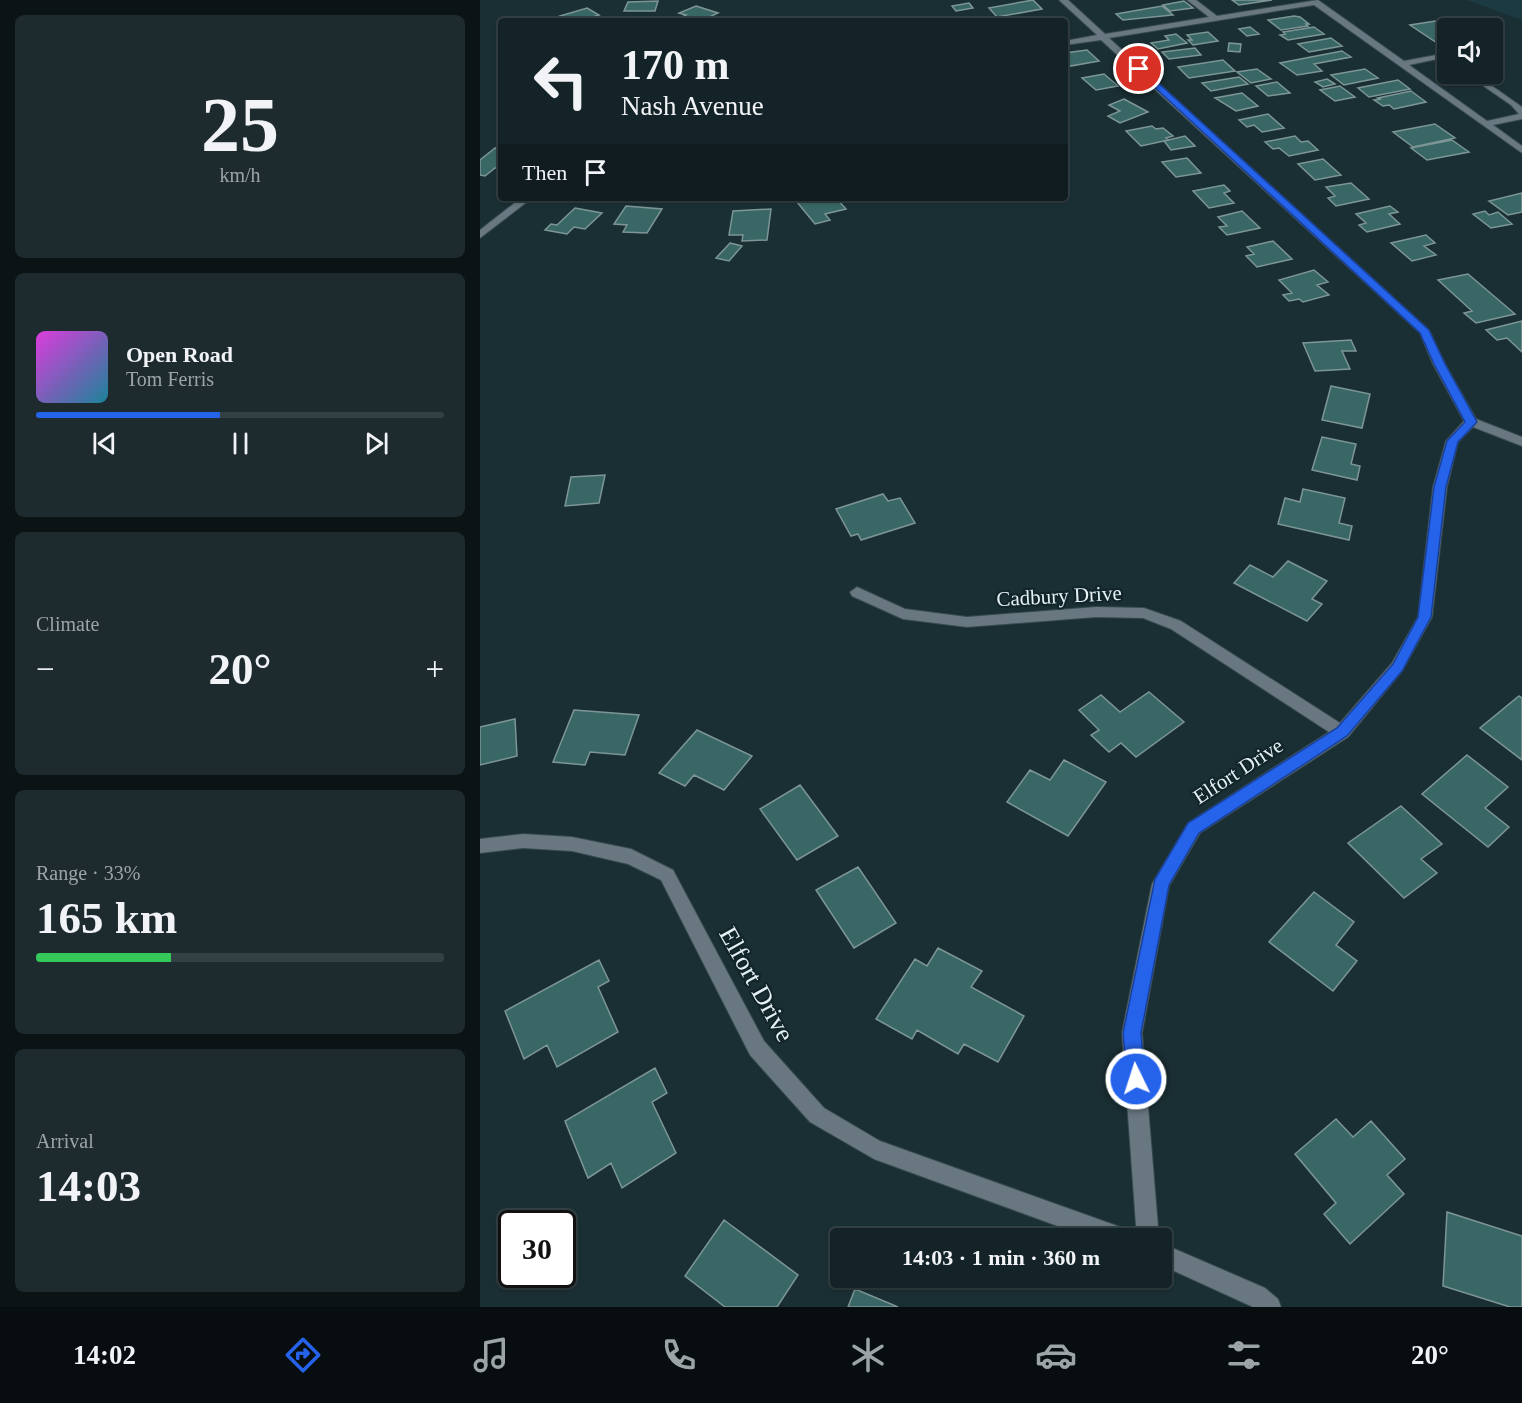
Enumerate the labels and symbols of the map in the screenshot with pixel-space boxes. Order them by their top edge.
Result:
pin [1113,43,1164,94]
street label: Cadbury Drive [996,581,1122,611]
street label: Elfort Drive [1189,733,1287,809]
street label: Elfort Drive [713,922,800,1047]
position arrow [1104,1047,1168,1111]
speed limit sign: 30 [498,1210,576,1288]

